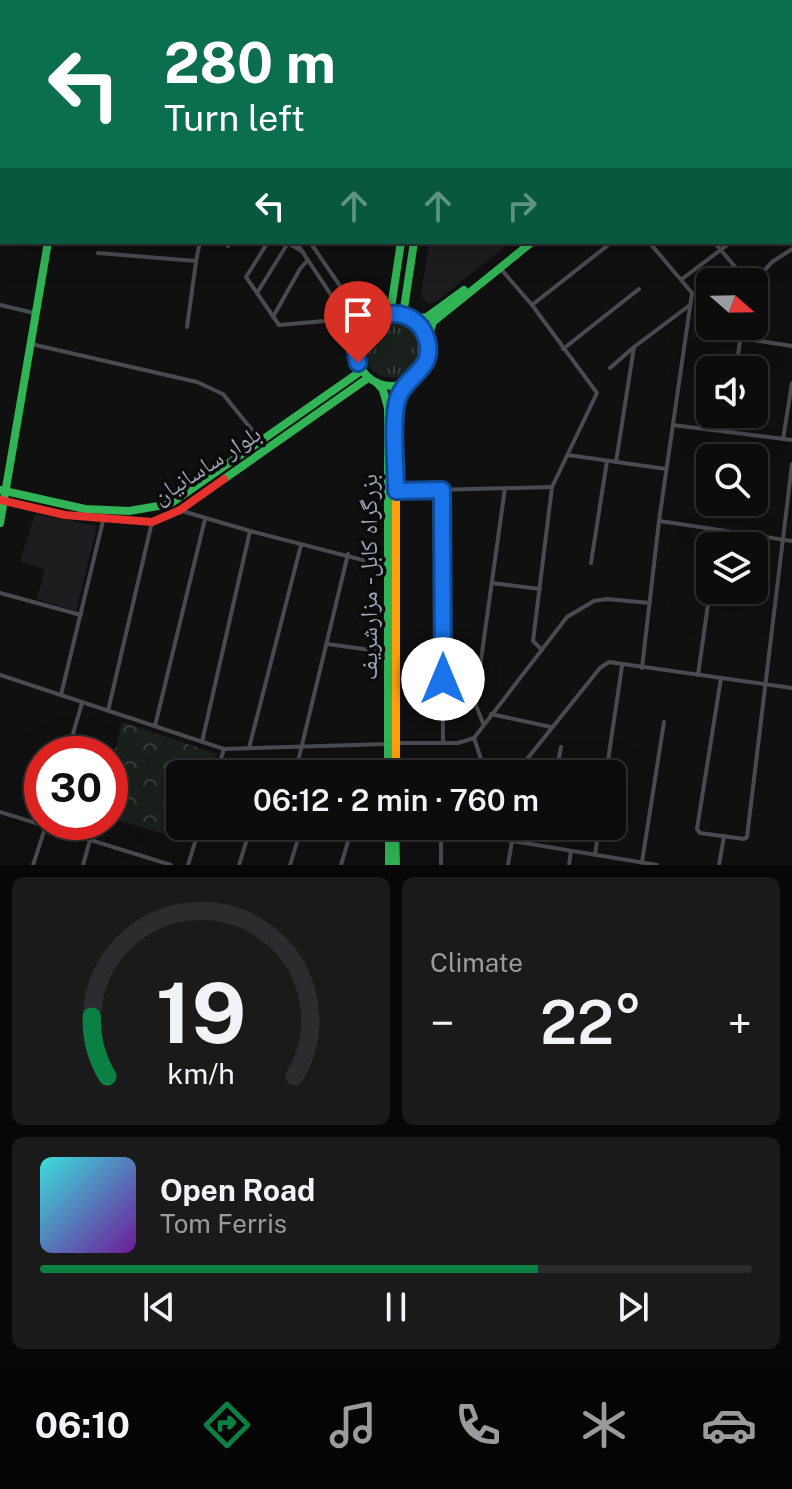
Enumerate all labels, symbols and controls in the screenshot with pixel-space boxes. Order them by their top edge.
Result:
text: 280 m [164,30,336,96]
icon: left [32,32,136,136]
text: Turn left [164,97,305,139]
icon: left [248,184,292,228]
icon: ahead [332,184,376,228]
icon: ahead [416,184,460,228]
icon: right [500,184,544,228]
north arrow [696,268,768,340]
map controls [696,268,768,604]
pin [324,281,392,363]
icon: arrive [336,293,380,337]
button: sound [696,356,768,428]
street label: بلوار ساسانیان [147,419,266,510]
button: search [696,444,768,516]
street label: بزرگراه کابل - مزارشریف [354,474,383,680]
button: layers [696,532,768,604]
position arrow [401,637,485,721]
speed limit sign: 30 [24,736,128,840]
text: 06:12 · 2 min · 760 m [253,782,539,818]
text: Climate [430,947,523,978]
text: 19 [156,964,246,1062]
text: 22° [540,987,642,1058]
text: − [430,997,454,1049]
text: + [728,997,752,1049]
text: km/h [167,1057,235,1090]
text: Open Road [160,1172,315,1208]
text: Tom Ferris [160,1208,287,1239]
icon: previous [137,1285,181,1329]
icon: pause [374,1285,418,1329]
icon: next [611,1285,655,1329]
icon: directions [199,1397,255,1453]
icon: music [325,1397,381,1453]
icon: phone [450,1397,506,1453]
icon: climate [576,1397,632,1453]
icon: car [701,1397,757,1453]
text: 06:10 [35,1404,130,1446]

